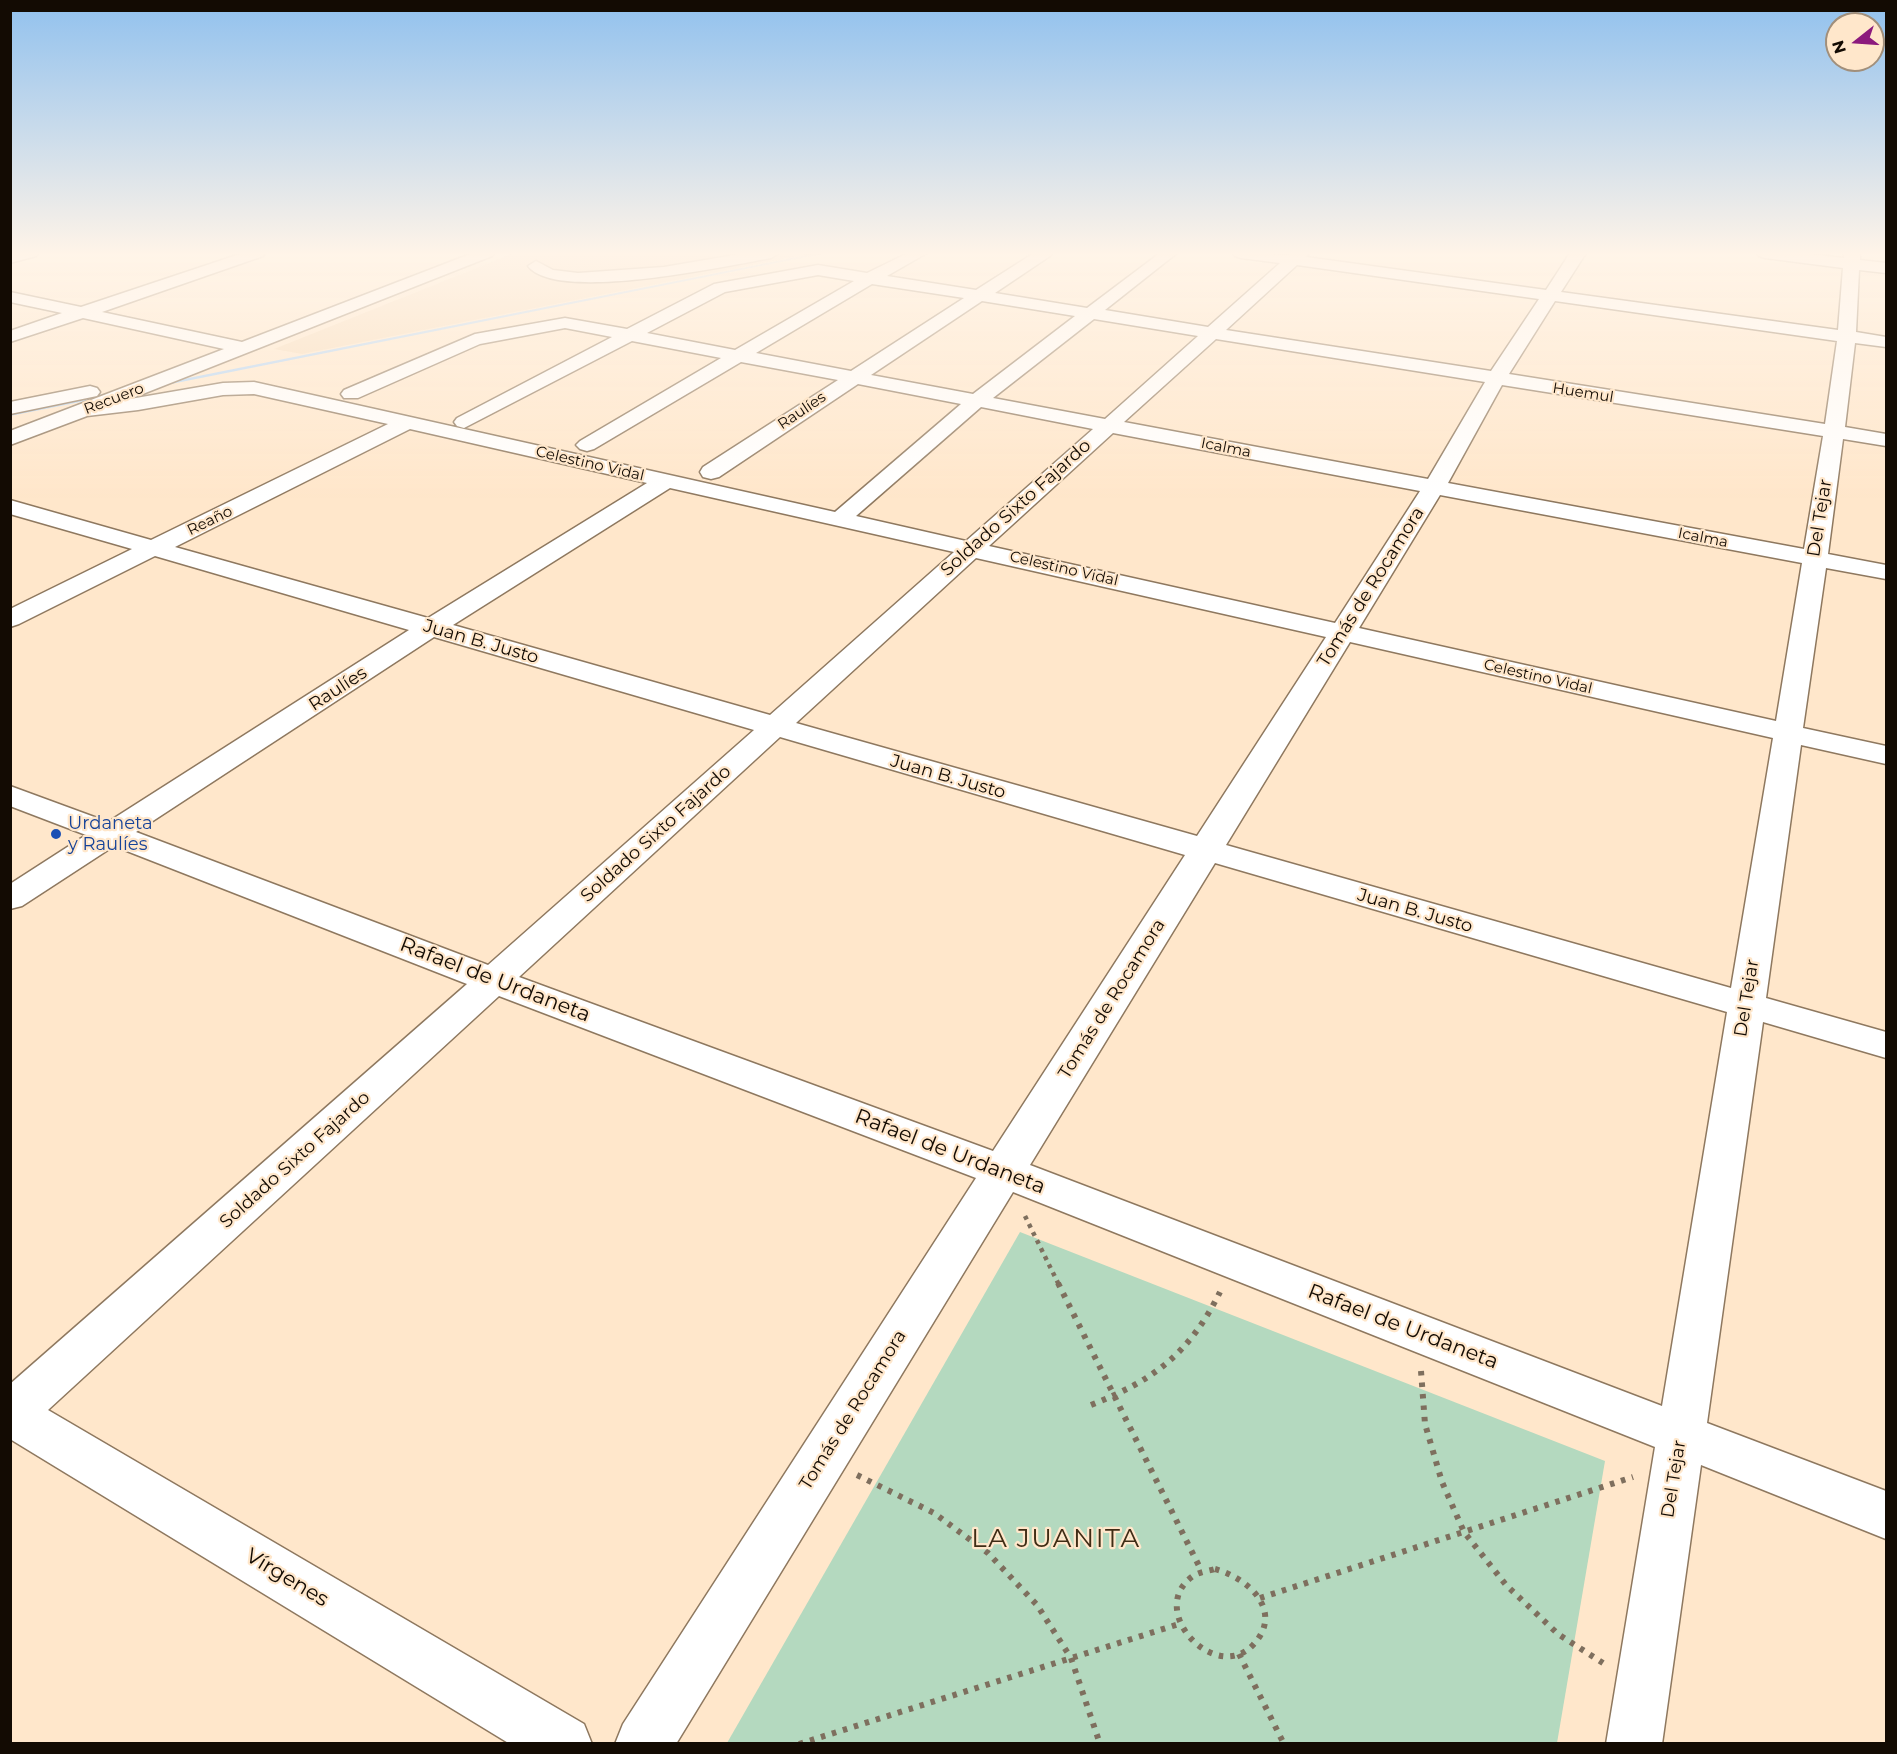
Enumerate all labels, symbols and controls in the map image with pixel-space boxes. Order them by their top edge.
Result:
north arrow [1825,12,1885,72]
text: N [1828,38,1850,56]
street label: Recuero [81,379,147,419]
street label: Huemul [1551,379,1615,407]
street label: Raulíes [775,388,829,434]
street label: Icalma [1199,434,1253,462]
street label: Soldado Sixto Fajardo [937,435,1095,581]
street label: Celestino Vidal [534,443,646,485]
street label: Del Tejar [1803,478,1837,558]
street label: Reaño [184,502,236,540]
street label: Tomás de Rocamora [1313,503,1429,671]
street label: Icalma [1676,524,1730,552]
street label: Celestino Vidal [1008,548,1120,590]
street label: Juan B. Justo [421,615,541,669]
street label: Celestino Vidal [1482,656,1594,698]
street label: Raulíes [305,662,371,716]
street label: Juan B. Justo [888,750,1008,804]
street label: Soldado Sixto Fajardo [577,761,735,907]
place label: Urdaneta y Raulíes [68,813,153,856]
marker: Urdaneta y Raulíes [49,827,63,841]
street label: Juan B. Justo [1355,884,1475,938]
street label: Tomás de Rocamora [1054,915,1170,1083]
street label: Rafael de Urdaneta [396,932,594,1028]
street label: Del Tejar [1730,958,1764,1038]
street label: Soldado Sixto Fajardo [216,1087,374,1233]
street label: Rafael de Urdaneta [851,1104,1049,1200]
street label: Rafael de Urdaneta [1304,1279,1502,1375]
street label: Tomás de Rocamora [795,1326,911,1494]
street label: Del Tejar [1657,1439,1691,1519]
district label: LA JUANITA [971,1523,1141,1555]
street label: Vírgenes [241,1543,333,1613]

